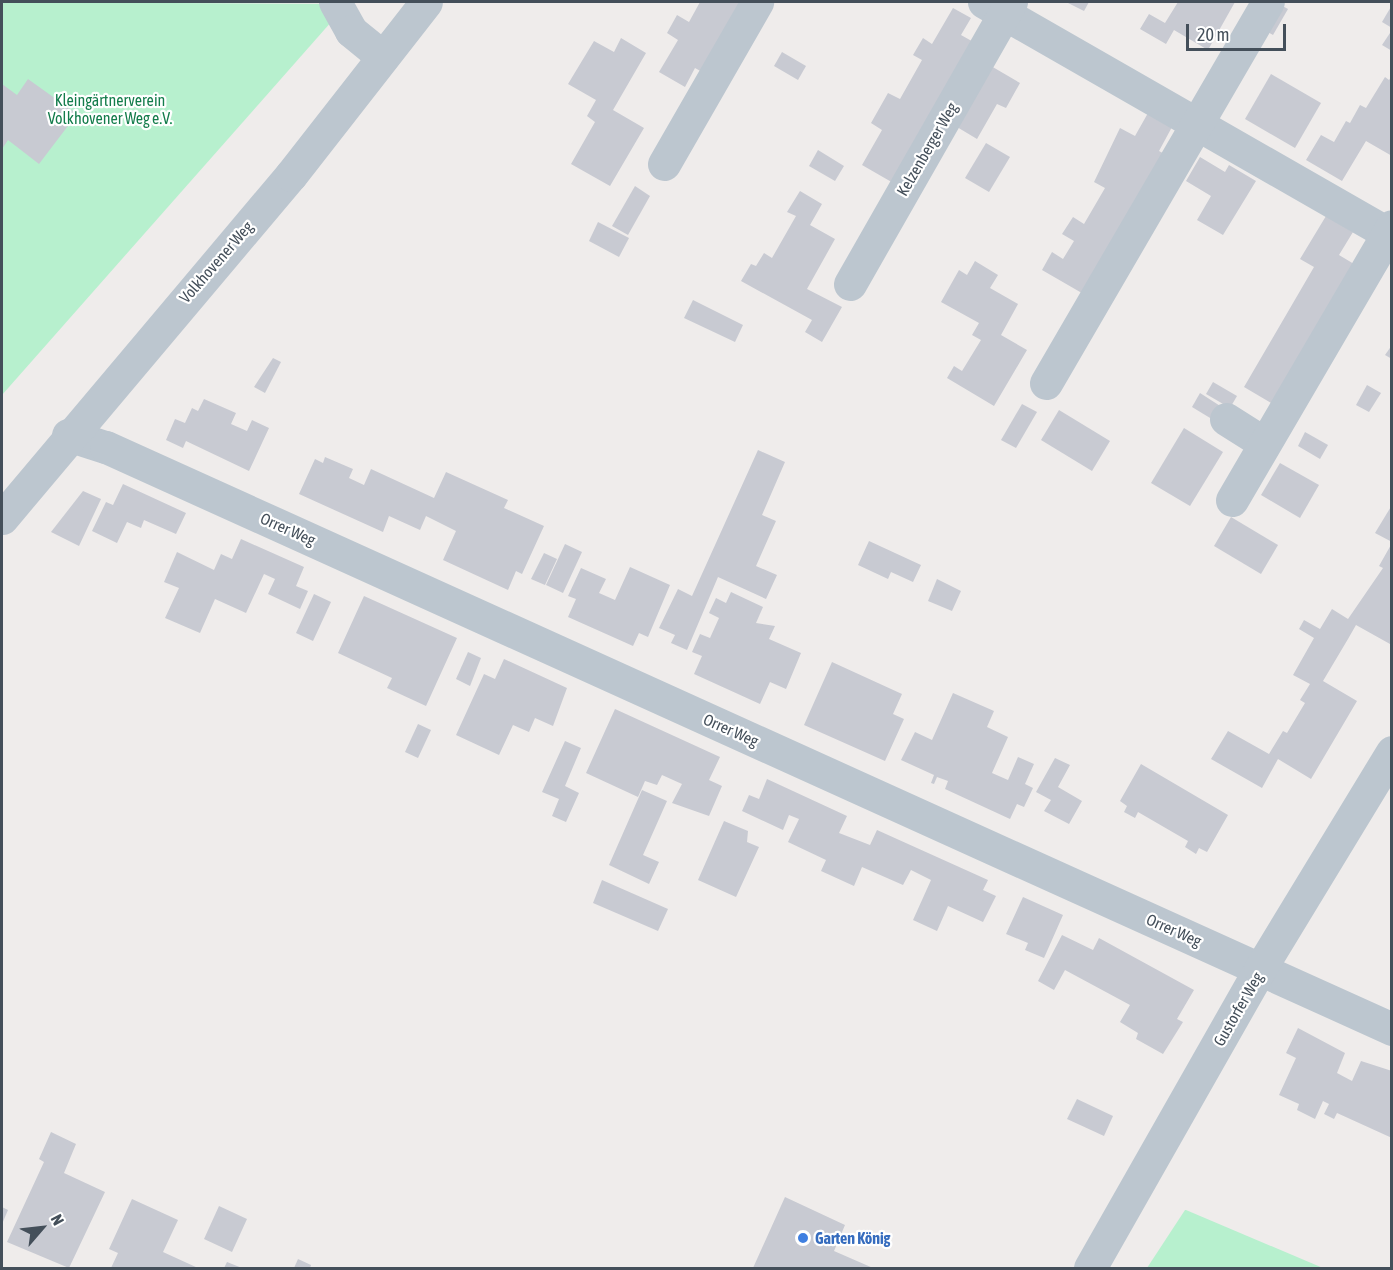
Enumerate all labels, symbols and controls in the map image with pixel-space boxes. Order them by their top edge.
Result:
scale bar [1189,12,1290,50]
text: 20 m [1197,24,1229,45]
park label: Kleingärtnerverein Volkhovener Weg e.V. [48,90,172,128]
street label: Kelzenberger Weg [893,99,961,199]
street label: Volkhovener Weg [175,217,257,307]
street label: Orrer Weg [258,508,318,550]
street label: Orrer Weg [701,709,761,751]
street label: Orrer Weg [1144,909,1204,951]
street label: Gustorfer Weg [1209,969,1267,1049]
north arrow [12,1198,72,1258]
text: N [48,1211,68,1228]
place label: Garten König [815,1228,891,1248]
marker: Garten König [796,1231,810,1245]

